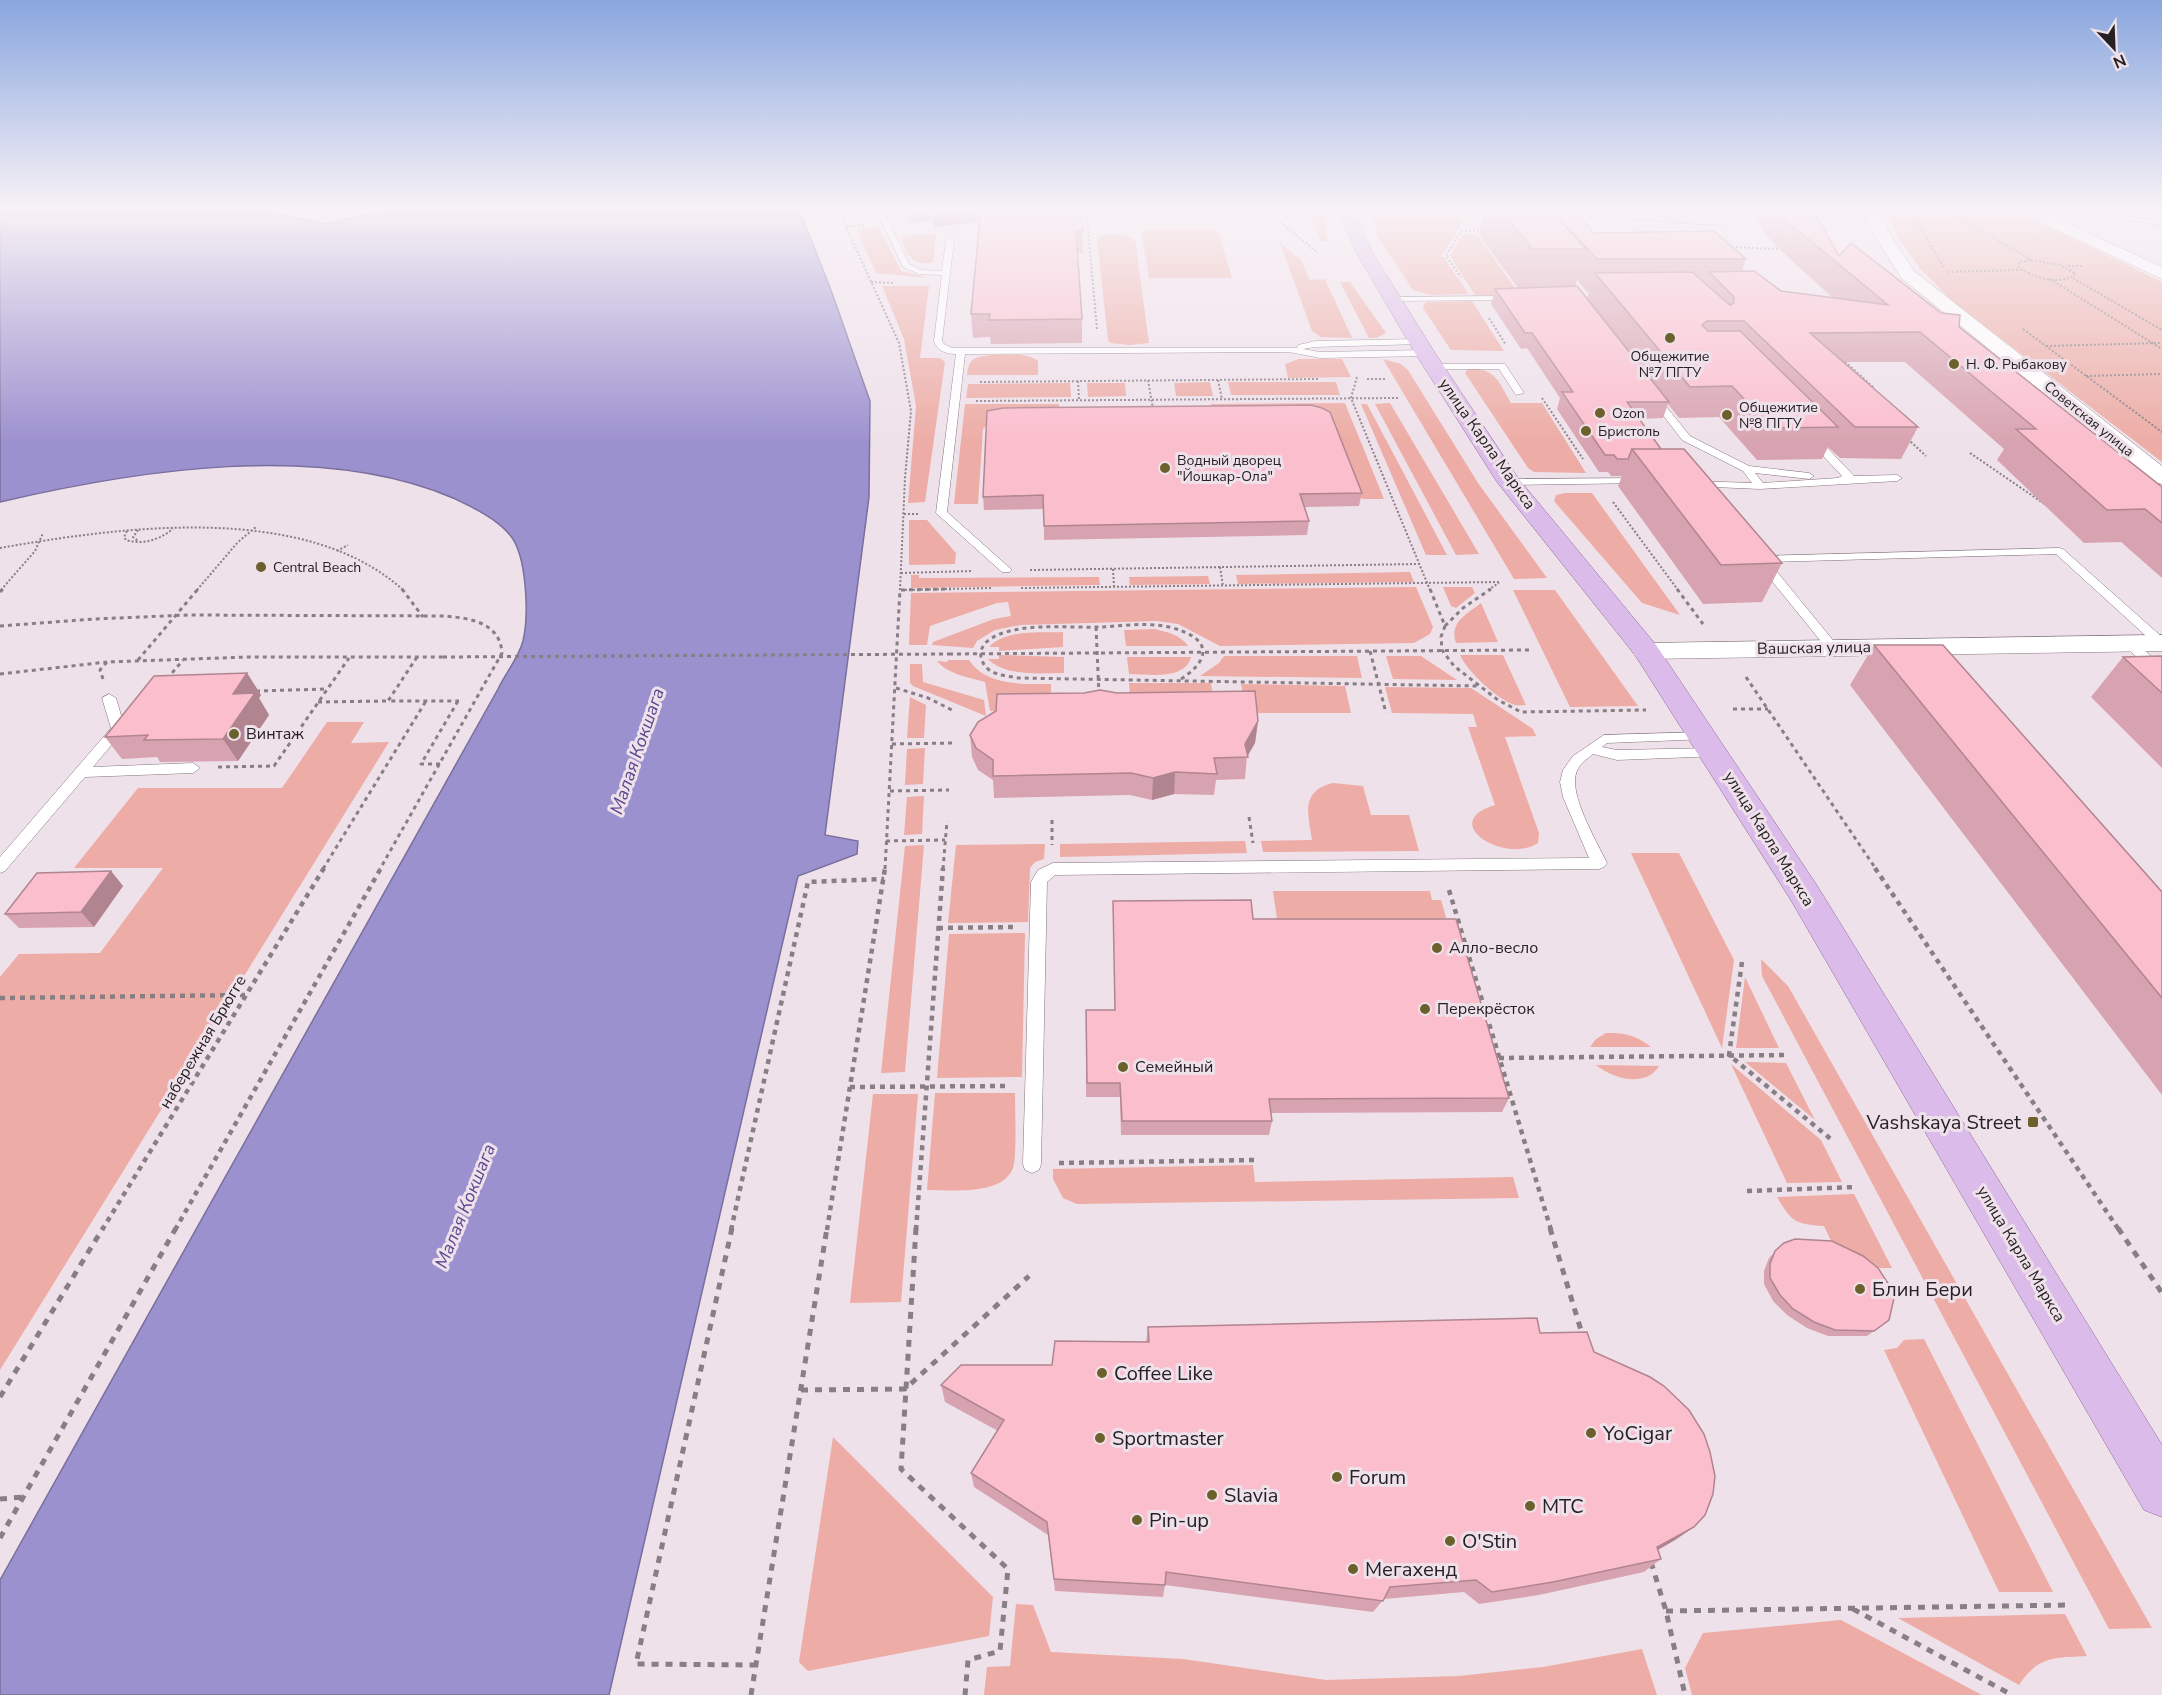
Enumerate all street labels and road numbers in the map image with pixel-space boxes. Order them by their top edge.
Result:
street label: улица Карла Маркса [1433,374,1541,514]
street label: Советская улица [2040,377,2138,461]
street label: Вашская улица [1757,636,1871,660]
street label: улица Карла Маркса [1719,767,1819,911]
street label: набережная Брюгге [154,971,252,1113]
street label: улица Карла Маркса [1972,1182,2070,1326]

